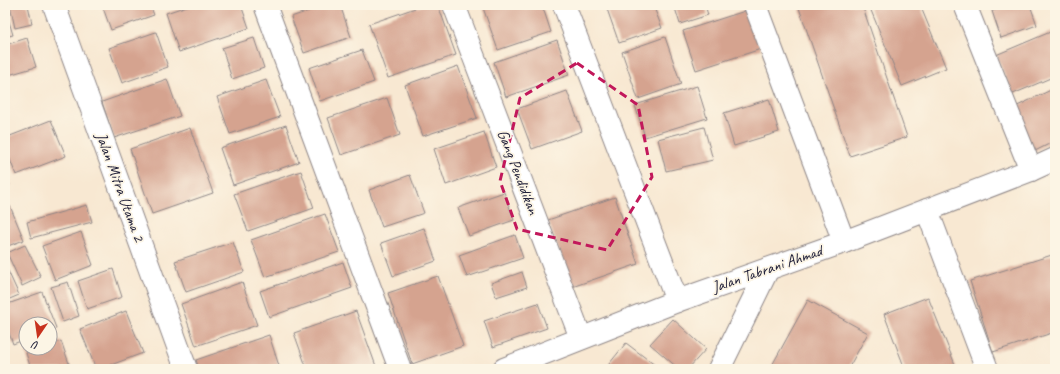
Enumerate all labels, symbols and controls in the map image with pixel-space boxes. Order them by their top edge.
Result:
street label: Gang Pendidikan [493,127,544,218]
street label: Jalan Mitra Utama 2 [91,129,150,246]
street label: Jalan Tabrani Ahmad [708,240,827,298]
north arrow [18,316,58,356]
text: U [29,338,40,353]

